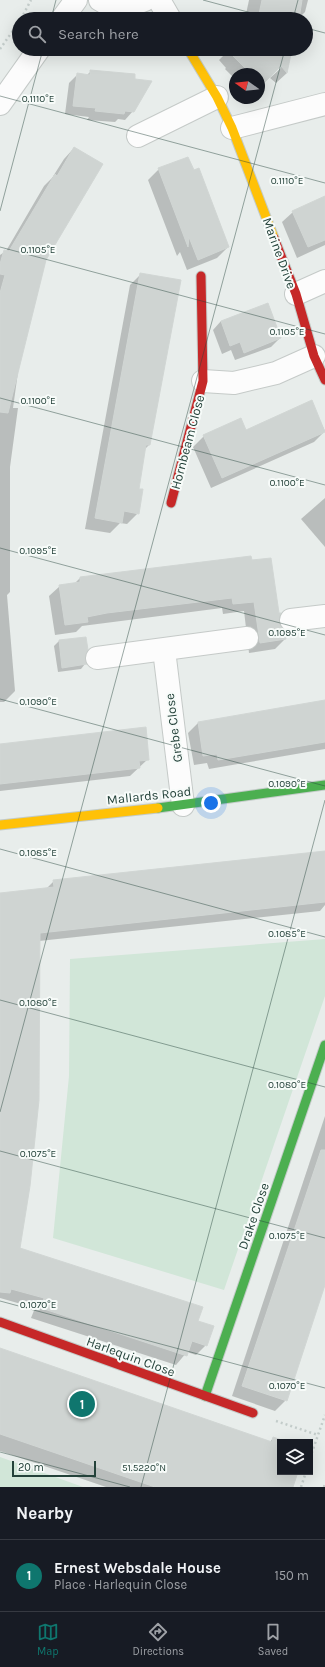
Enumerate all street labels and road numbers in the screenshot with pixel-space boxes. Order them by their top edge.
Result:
street label: Marine Drive [260,215,299,291]
street label: Hornbeam Close [168,393,207,491]
street label: Grebe Close [162,692,185,763]
street label: Mallards Road [106,784,192,807]
street label: Drake Close [235,1180,272,1252]
street label: Harlequin Close [84,1333,178,1381]

